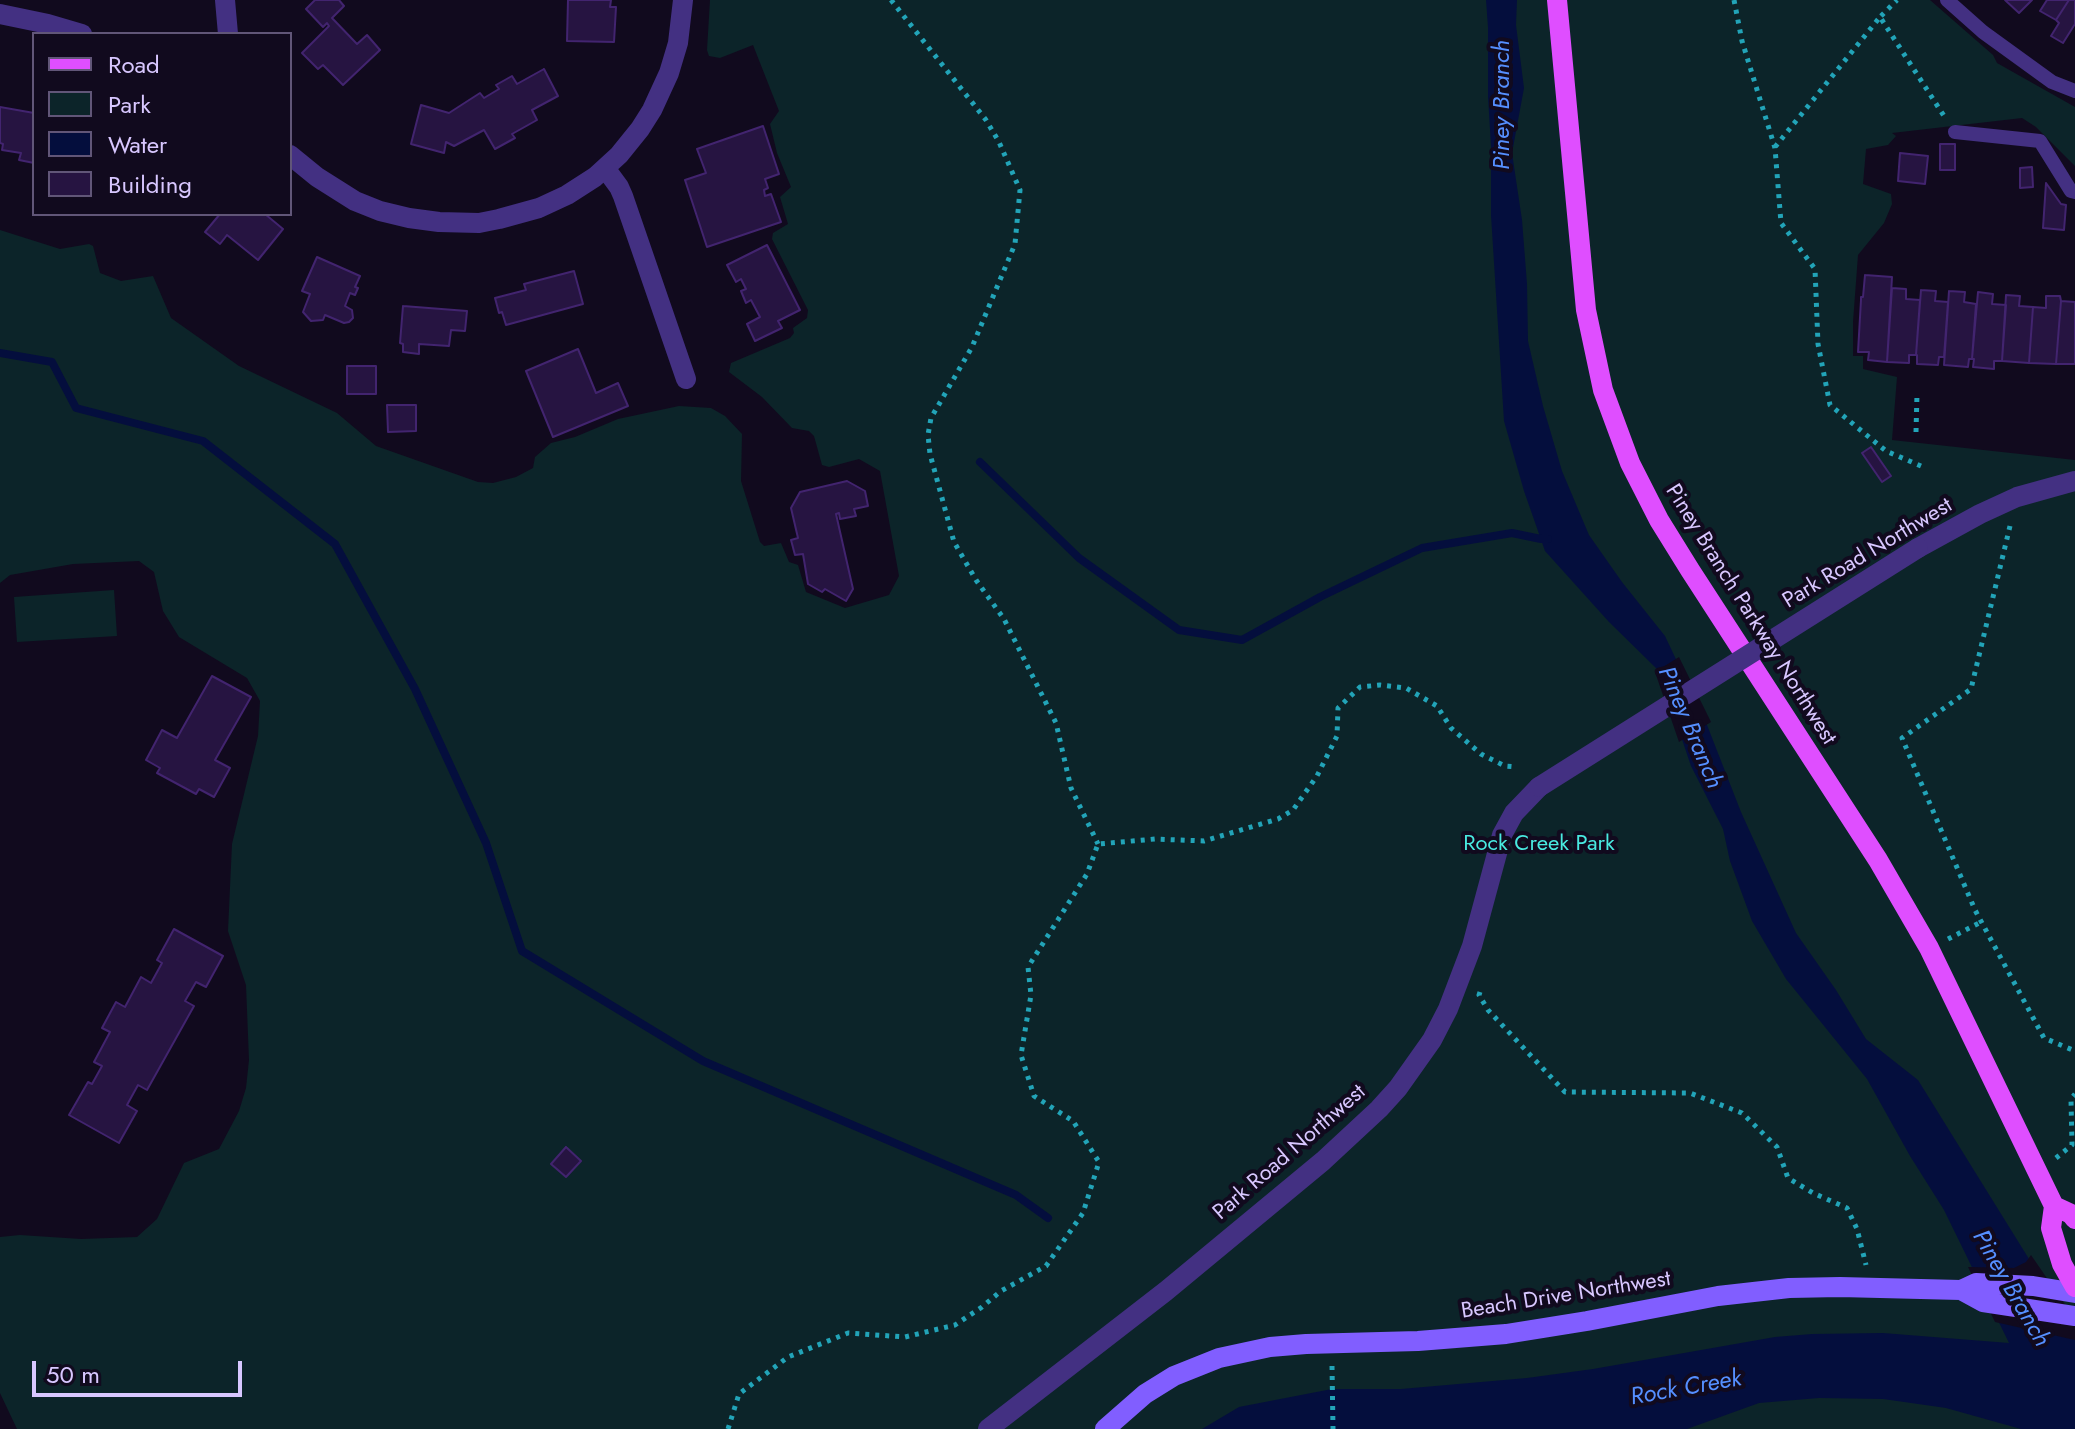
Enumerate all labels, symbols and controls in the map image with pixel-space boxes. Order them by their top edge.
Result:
legend [32,32,292,216]
water label: Piney Branch [1489,40,1517,170]
text: Road [108,47,160,82]
text: Park [108,87,151,122]
text: Water [108,127,167,162]
text: Building [108,167,192,202]
street label: Piney Branch Parkway Northwest [1659,480,1841,750]
street label: Park Road Northwest [1778,493,1958,615]
water label: Piney Branch [1650,663,1728,793]
park label: Rock Creek Park [1463,832,1615,858]
street label: Park Road Northwest [1208,1080,1372,1226]
water label: Piney Branch [1965,1226,2055,1352]
street label: Beach Drive Northwest [1459,1266,1673,1326]
scale bar [36,1345,246,1395]
text: 50 m [46,1357,100,1392]
water label: Rock Creek [1628,1365,1744,1413]

